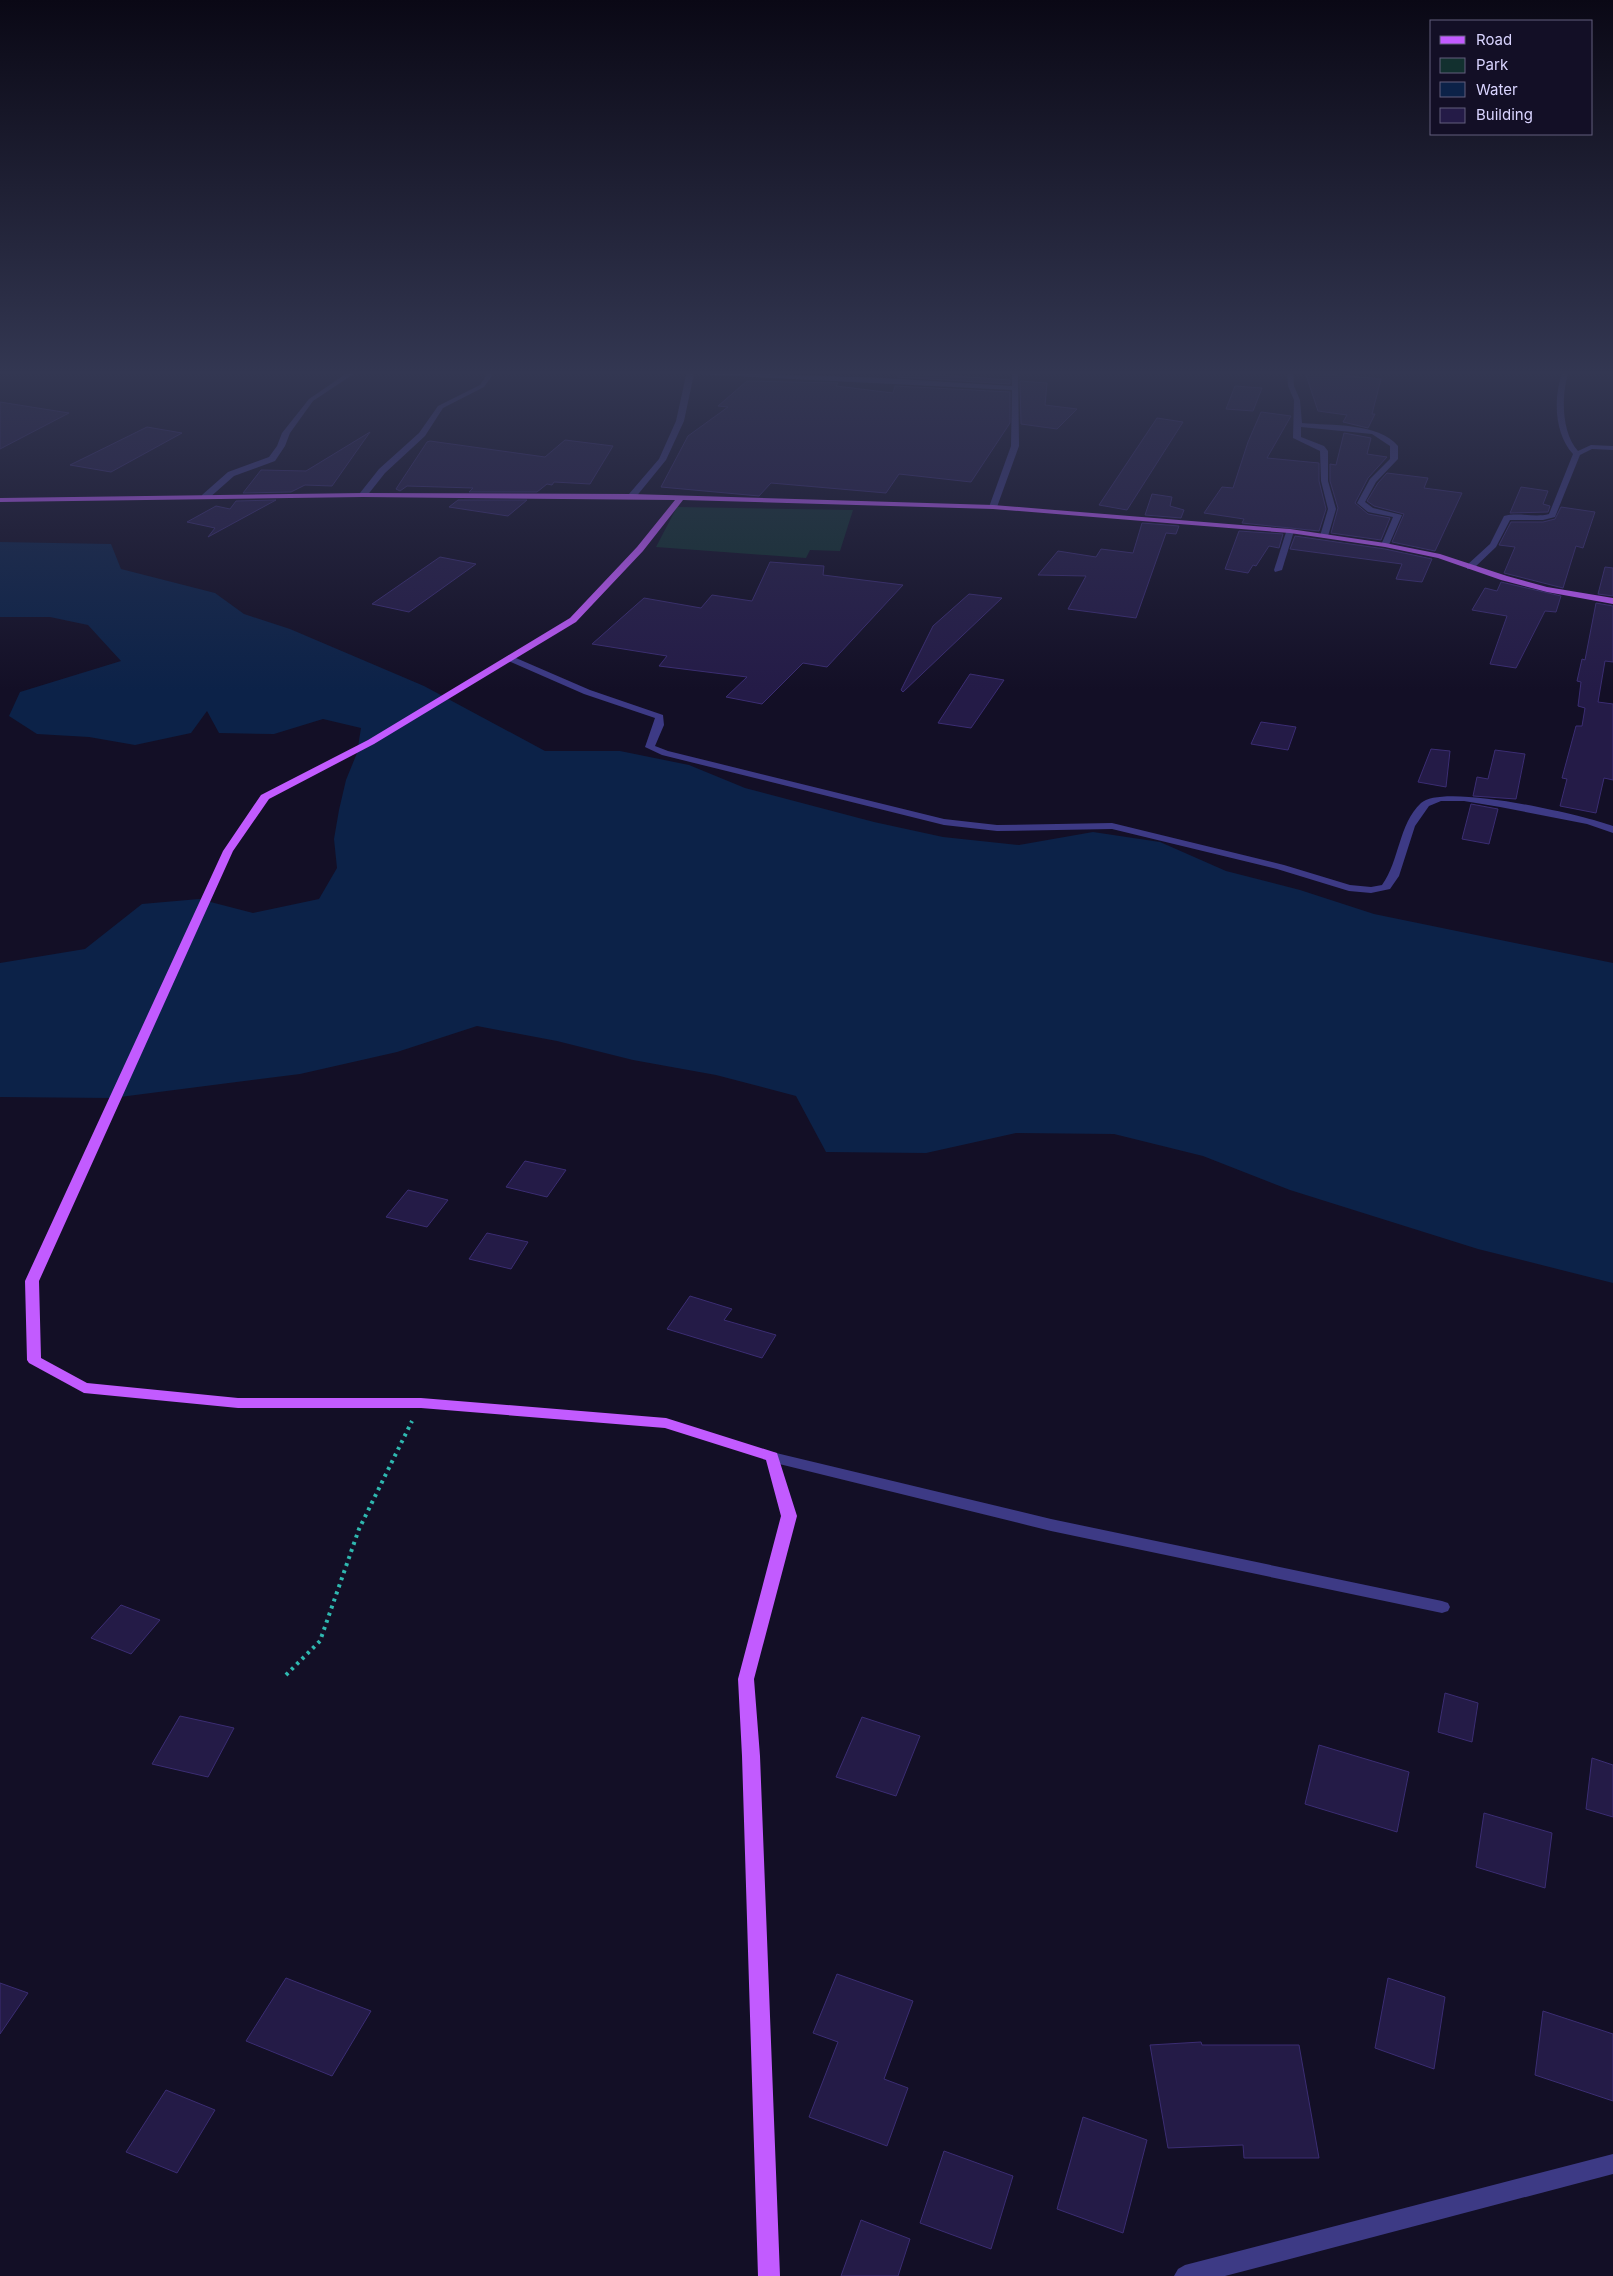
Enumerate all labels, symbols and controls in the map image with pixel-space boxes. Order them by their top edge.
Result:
legend [1430,20,1593,135]
text: Road [1476,30,1512,49]
text: Park [1476,55,1509,74]
text: Water [1476,80,1518,99]
text: Building [1476,105,1533,124]

